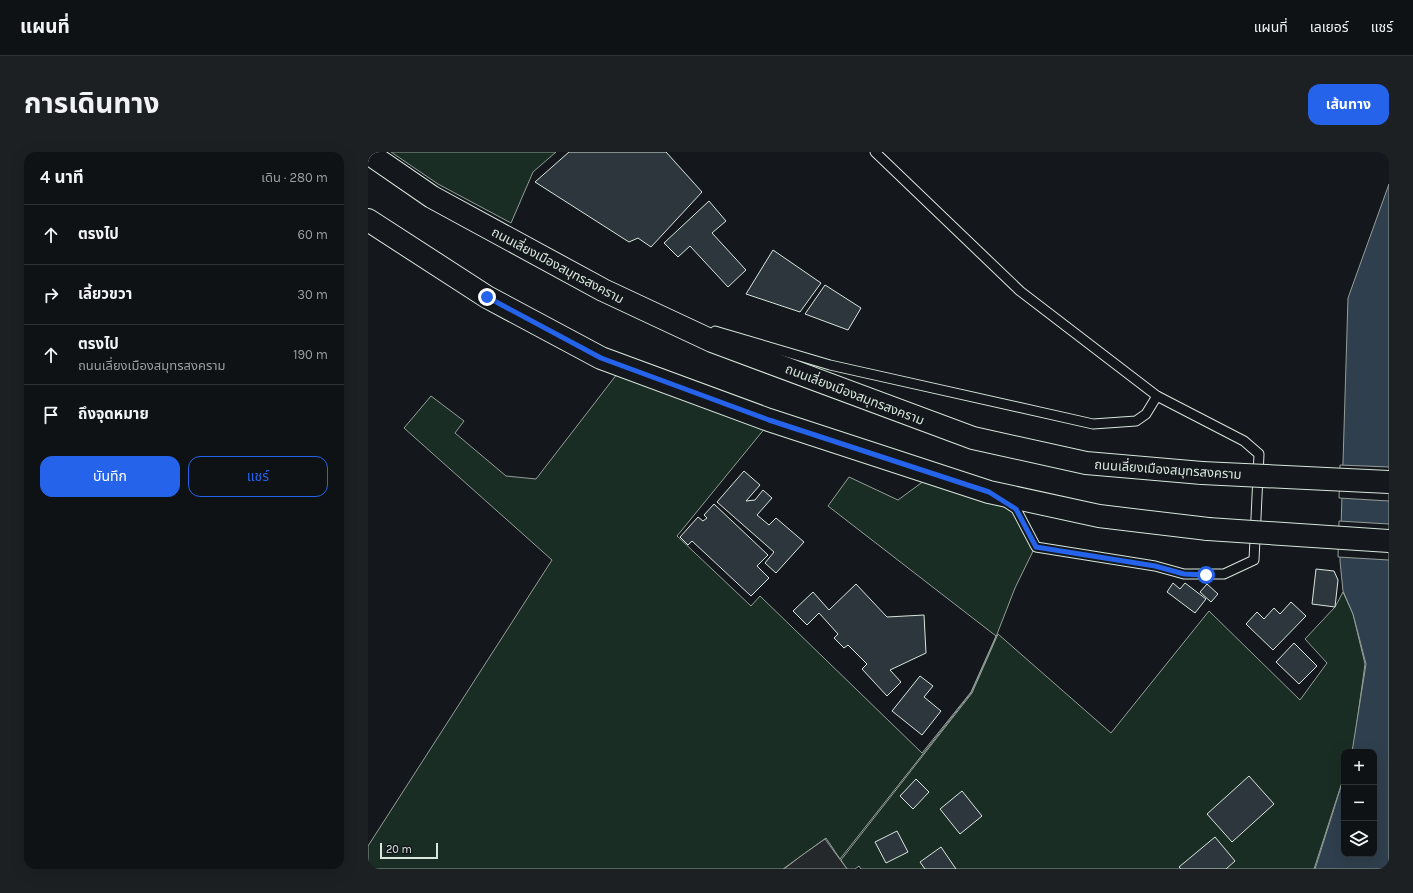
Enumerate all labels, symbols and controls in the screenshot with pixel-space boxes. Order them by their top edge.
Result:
text: แผนที่ [20,16,70,38]
text: แผนที่ [1254,19,1288,36]
text: เลเยอร์ [1310,19,1349,36]
text: แชร์ [1371,19,1393,36]
button: เส้นทาง [1308,84,1389,125]
text: การเดินทาง [24,87,159,120]
text: 4 นาที [40,167,84,187]
text: เดิน · 280 m [261,170,328,185]
street label: ถนนเลี่ยงเมืองสมุทรสงคราม [489,222,627,307]
icon: ahead [40,224,62,246]
text: ตรงไป [78,225,119,243]
text: 60 m [298,227,328,242]
icon: right [40,284,62,306]
text: เลี้ยวขวา [78,285,132,303]
text: 30 m [297,287,328,302]
route end [478,288,496,306]
text: ตรงไป [78,335,119,353]
icon: ahead [40,344,62,366]
text: 190 m [293,347,328,362]
text: ถนนเลี่ยงเมืองสมุทรสงคราม [78,358,226,373]
street label: ถนนเลี่ยงเมืองสมุทรสงคราม [783,359,927,428]
icon: arrive [40,404,62,426]
text: ถึงจุดหมาย [78,405,149,423]
street label: ถนนเลี่ยงเมืองสมุทรสงคราม [1094,455,1242,482]
button: บันทึก [40,456,180,497]
button: แชร์ [188,456,328,497]
route start [1197,566,1215,584]
map controls [1341,749,1377,857]
button: + [1341,749,1377,785]
button: − [1341,785,1377,821]
button: layers [1341,821,1377,857]
scale bar [380,841,438,860]
text: 20 m [386,843,412,856]

